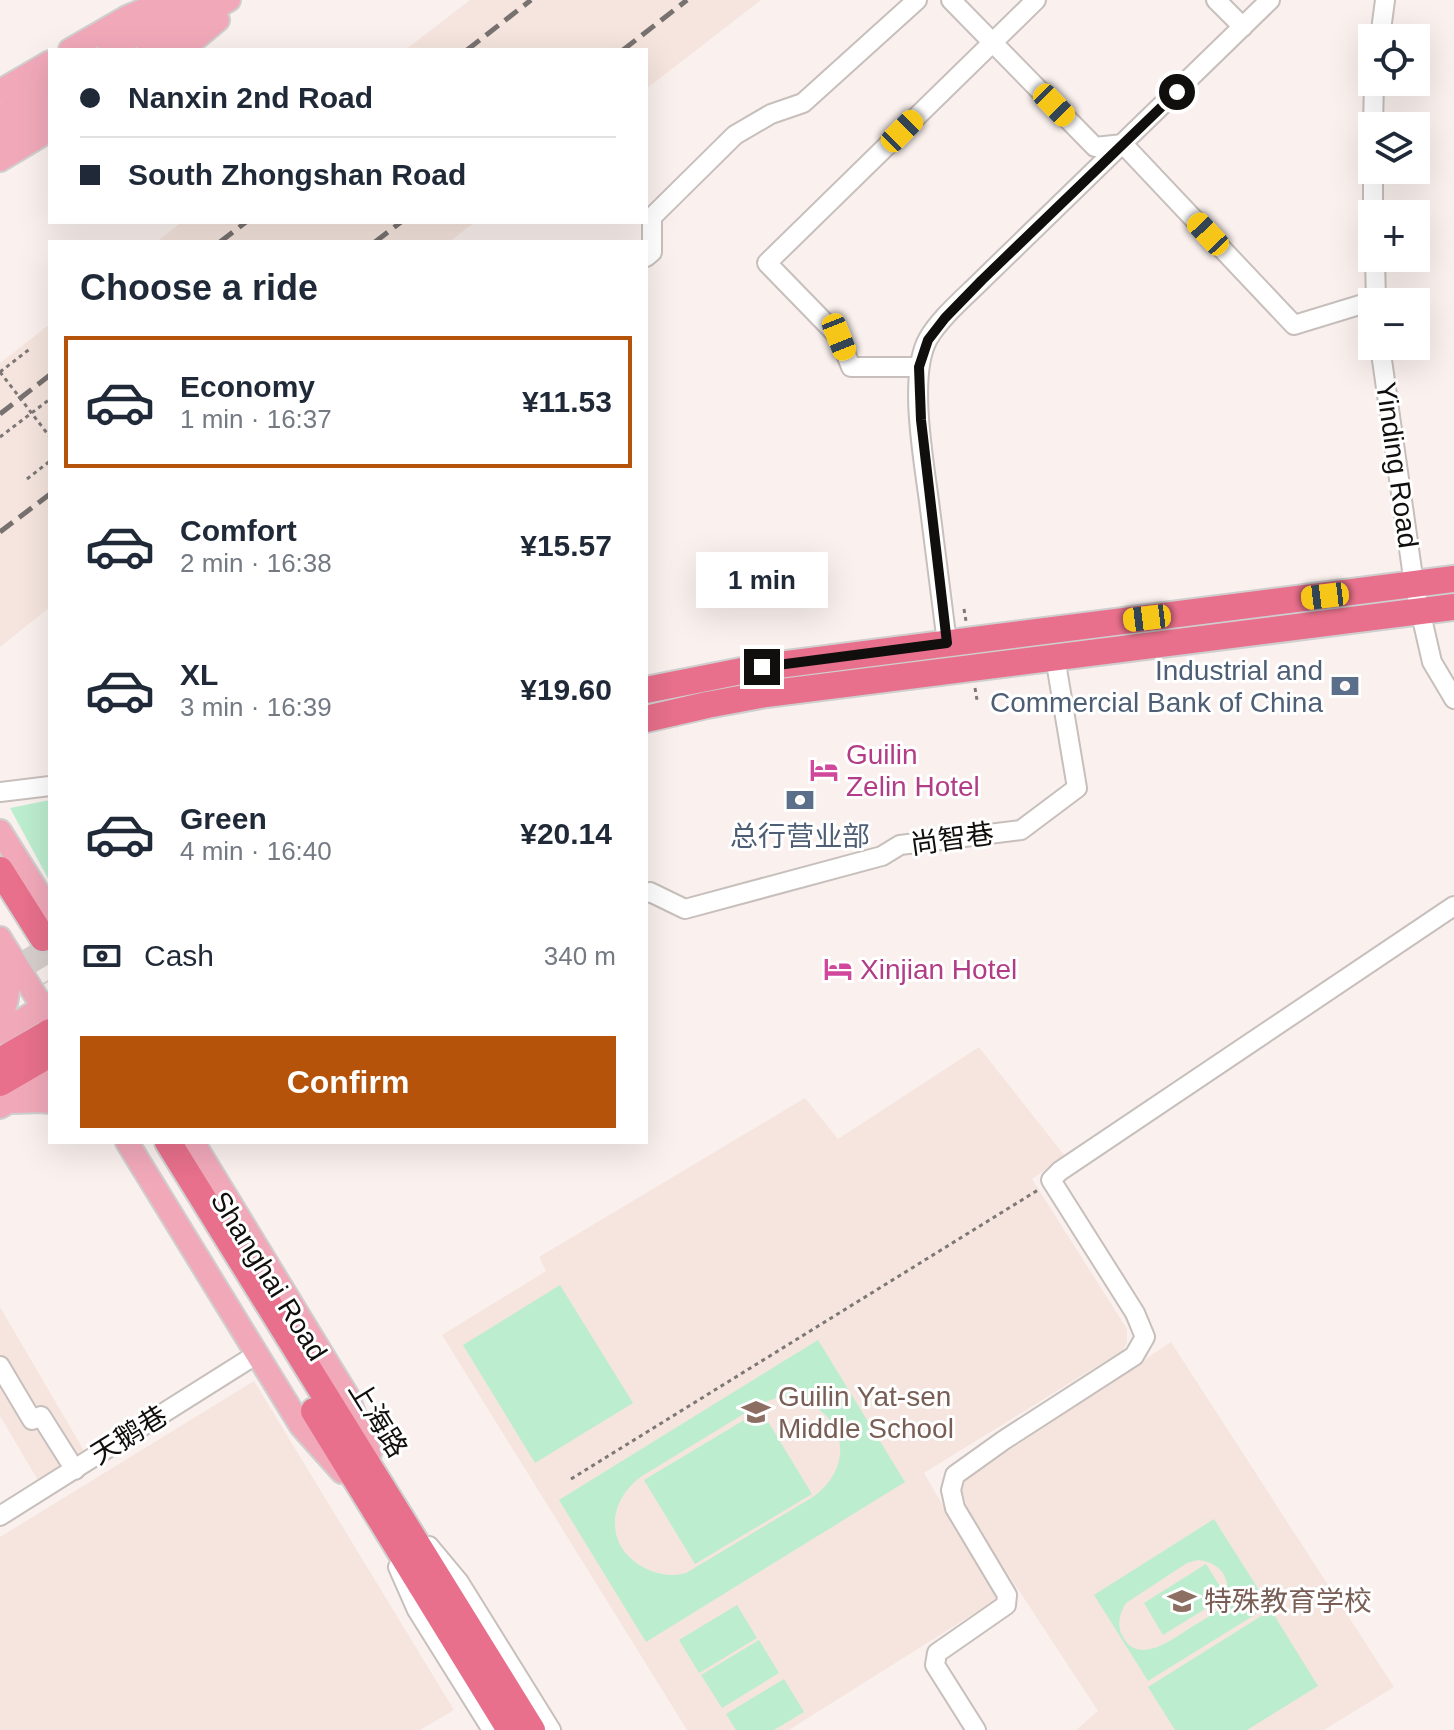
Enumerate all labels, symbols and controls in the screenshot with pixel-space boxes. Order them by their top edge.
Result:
map controls [1358,24,1430,360]
button: locate [1358,24,1430,96]
route start [1159,74,1195,110]
car [1029,79,1079,131]
text: Nanxin 2nd Road [128,81,373,114]
car [877,106,927,156]
button: layers [1358,112,1430,184]
text: South Zhongshan Road [128,158,466,191]
button: + [1358,200,1430,272]
car [1183,208,1233,260]
text: Choose a ride [80,267,318,308]
button: − [1358,288,1430,360]
car [819,310,859,364]
icon: car [84,366,156,438]
text: Economy [180,370,315,403]
street label: Yinding Road [1370,380,1424,550]
text: ¥11.53 [522,385,612,418]
text: 1 min · 16:37 [180,404,332,434]
icon: car [84,510,156,582]
text: Comfort [180,514,297,547]
text: ¥15.57 [520,529,612,562]
text: 2 min · 16:38 [180,548,332,578]
callout: 1 min [696,551,828,607]
text: 1 min [728,565,796,595]
car [1300,581,1350,611]
car [1122,603,1172,633]
route end [744,649,780,685]
icon: car [84,654,156,726]
place label: Industrial and Commercial Bank of China [990,655,1323,718]
text: XL [180,658,218,691]
bank icon: Industrial and Commercial Bank of China [1330,671,1360,701]
text: ¥19.60 [520,673,612,706]
text: 3 min · 16:39 [180,692,332,722]
place label: Guilin Zelin Hotel [846,739,980,802]
hotel icon: Guilin Zelin Hotel [809,755,839,785]
bank icon: 总行营业部 [785,785,815,815]
icon: car [84,798,156,870]
text: Green [180,802,267,835]
text: ¥20.14 [520,817,612,850]
street label: 尚智巷 [908,818,996,860]
place label: 总行营业部 [730,821,870,852]
text: 4 min · 16:40 [180,836,332,866]
icon: cash [80,934,124,978]
text: Cash [144,939,214,972]
text: 340 m [544,941,616,971]
hotel icon: Xinjian Hotel [823,954,853,984]
place label: Xinjian Hotel [860,954,1017,985]
button: Confirm [80,1036,616,1128]
street label: Shanghai Road [205,1186,333,1366]
street label: 上海路 [343,1375,413,1463]
place label: Guilin Yat-sen Middle School [778,1381,954,1444]
school or university icon: Guilin Yat-sen Middle School [741,1397,771,1427]
street label: 天鹅巷 [85,1400,173,1470]
school or university icon: 特殊教育学校 [1167,1586,1197,1616]
place label: 特殊教育学校 [1204,1586,1372,1617]

